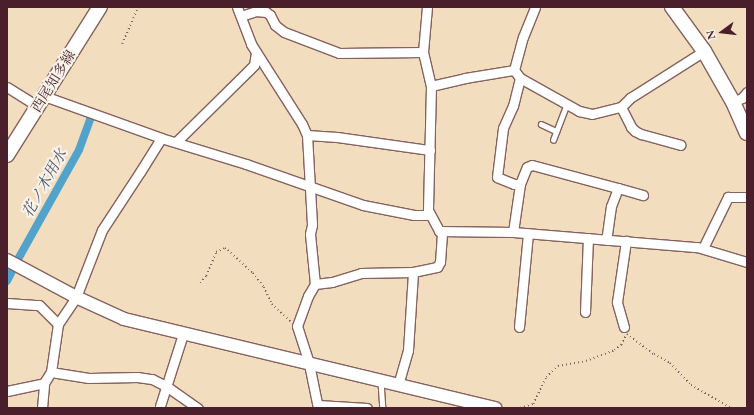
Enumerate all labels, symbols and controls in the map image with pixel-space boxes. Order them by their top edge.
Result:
north arrow [702,12,742,52]
text: N [702,29,718,41]
street label: 西尾知多線 [27,47,79,115]
water label: 花ノ木用水 [18,146,70,220]

